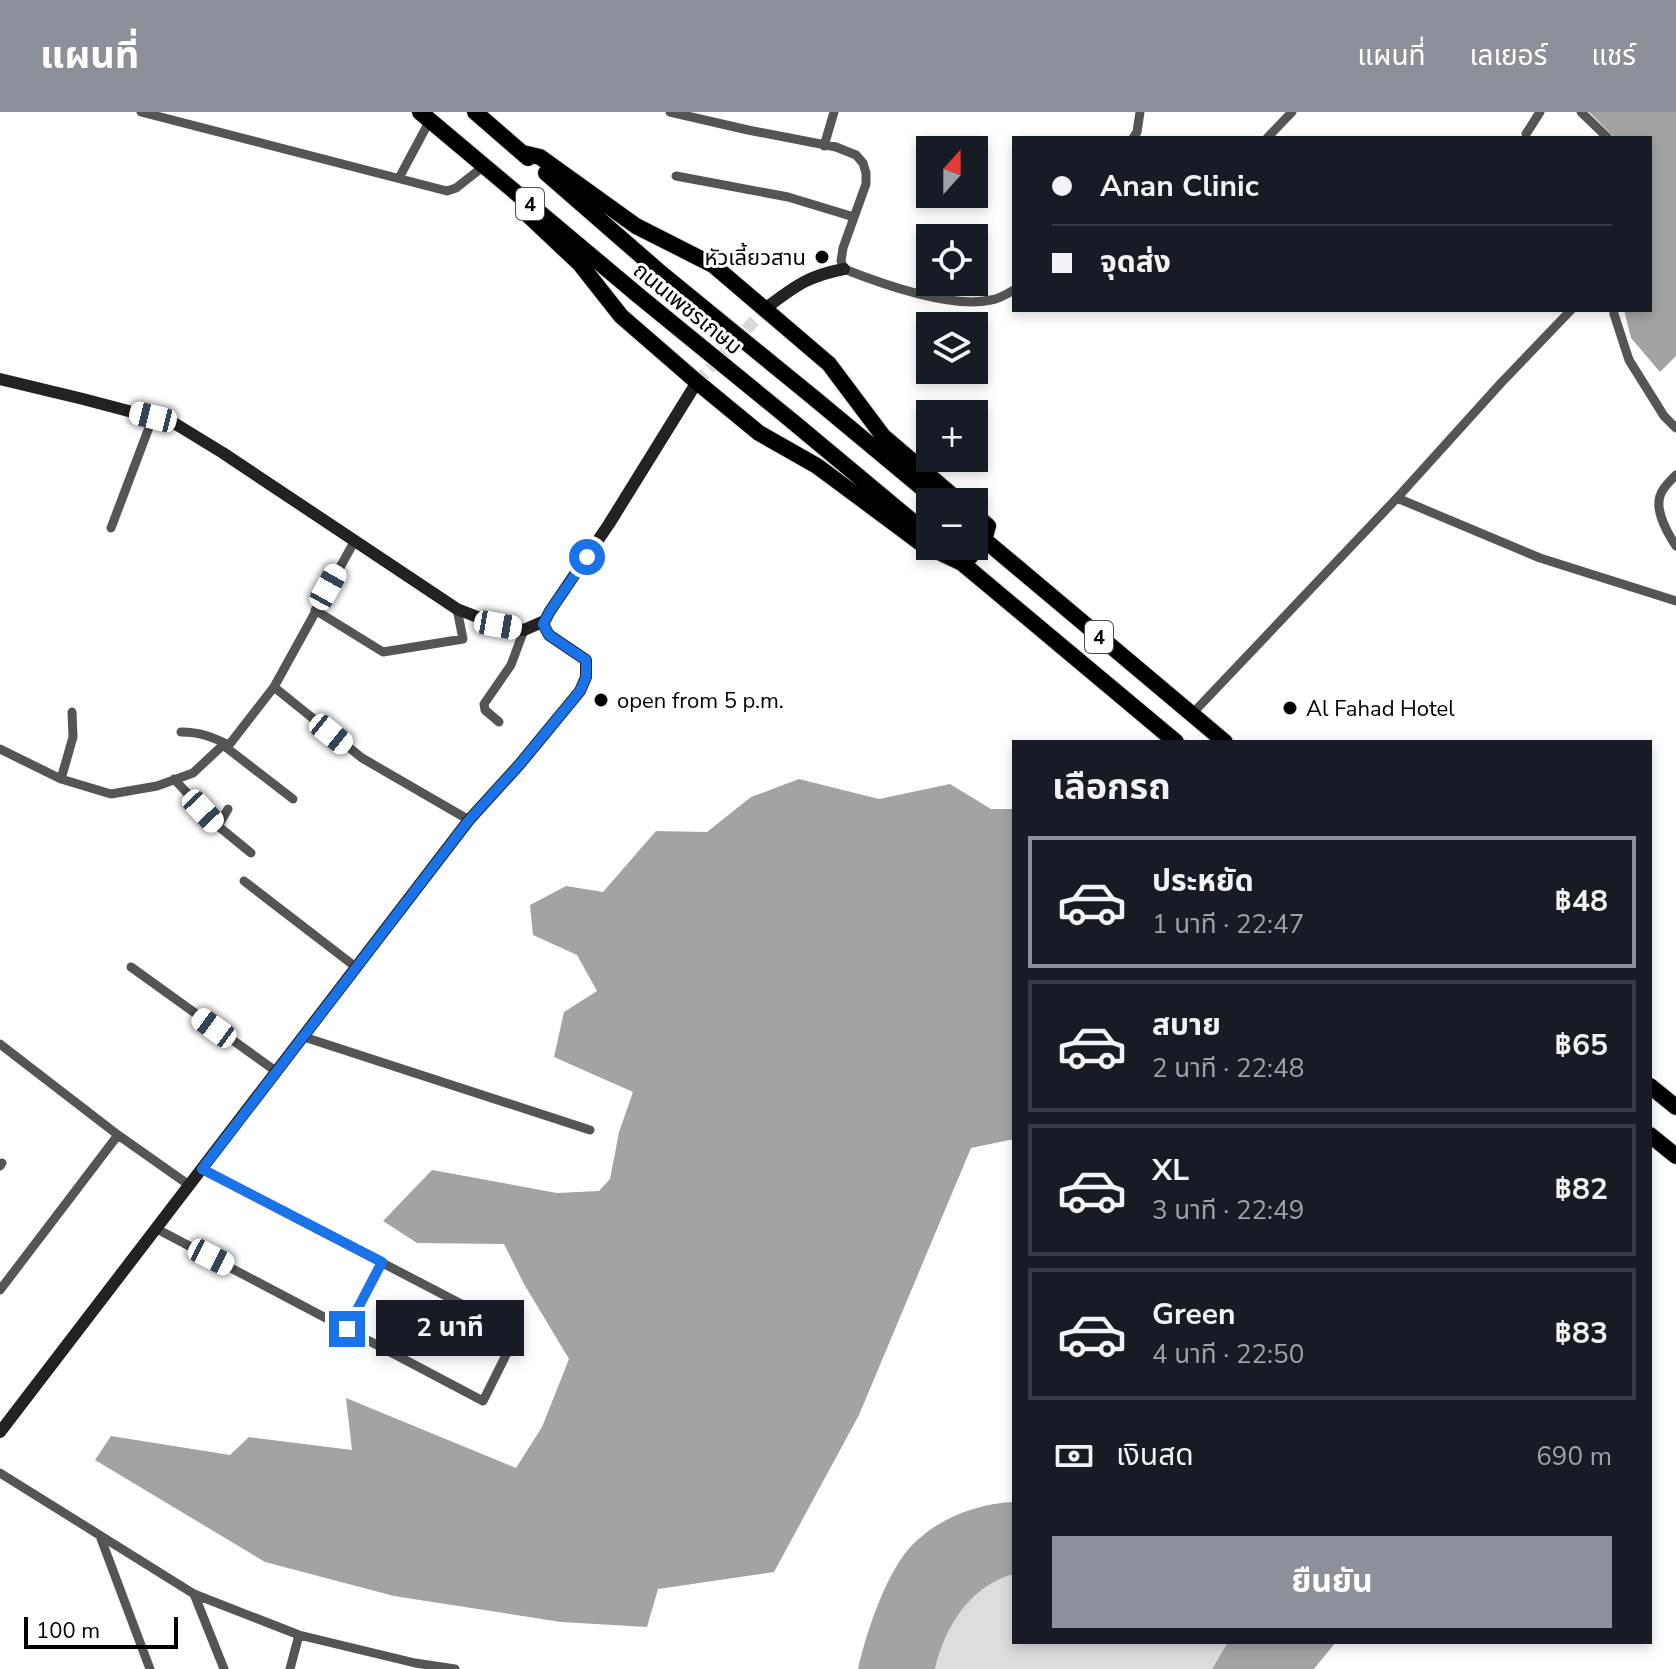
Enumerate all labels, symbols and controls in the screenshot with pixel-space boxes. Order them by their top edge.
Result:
text: แผนที่ [40,30,139,81]
text: แผนที่ [1357,37,1426,75]
text: เลเยอร์ [1470,37,1547,75]
text: แชร์ [1591,37,1636,75]
north arrow [916,136,988,208]
map controls [916,136,988,560]
text: Anan Clinic [1100,166,1259,207]
road number: 4 [516,188,544,220]
button: locate [916,224,988,296]
place label: หัวเลี้ยวสาน [705,242,806,273]
text: จุดส่ง [1100,242,1171,283]
marker: หัวเลี้ยวสาน [813,248,831,266]
street label: ถนนเพชรเกษม [627,256,748,362]
button: layers [916,312,988,384]
car [127,400,179,434]
button: + [916,400,988,472]
button: − [916,488,988,560]
route start [569,539,605,575]
car [306,560,350,614]
car [472,609,524,641]
road number: 4 [1085,621,1113,653]
place label: open from 5 p.m. [617,686,784,716]
marker: open from 5 p.m. [592,691,610,709]
place label: Al Fahad Hotel [1306,694,1455,724]
marker: Al Fahad Hotel [1281,699,1299,717]
car [305,710,357,758]
text: เลือกรถ [1052,763,1171,812]
car [178,785,228,837]
text: ประหยัด [1152,861,1254,902]
icon: car [1056,866,1128,938]
text: ฿48 [1555,881,1608,922]
text: 1 นาที · 22:47 [1152,907,1304,942]
car [188,1004,240,1052]
text: สบาย [1152,1005,1221,1046]
icon: car [1056,1010,1128,1082]
text: ฿65 [1555,1025,1608,1066]
text: 2 นาที · 22:48 [1152,1051,1304,1086]
text: XL [1152,1150,1189,1191]
icon: car [1056,1154,1128,1226]
text: ฿82 [1555,1169,1608,1210]
text: 3 นาที · 22:49 [1152,1193,1304,1228]
car [184,1235,238,1279]
text: Green [1152,1294,1236,1335]
icon: car [1056,1298,1128,1370]
callout: 2 นาที [375,1301,523,1357]
text: 2 นาที [416,1310,484,1345]
route end [329,1311,365,1347]
text: ฿83 [1555,1313,1608,1354]
text: 4 นาที · 22:50 [1152,1337,1304,1372]
icon: cash [1052,1434,1096,1478]
text: เงินสด [1116,1435,1194,1476]
text: 690 m [1536,1439,1612,1474]
button: ยืนยัน [1052,1536,1612,1628]
scale bar [24,1613,178,1649]
text: 100 m [36,1616,100,1646]

